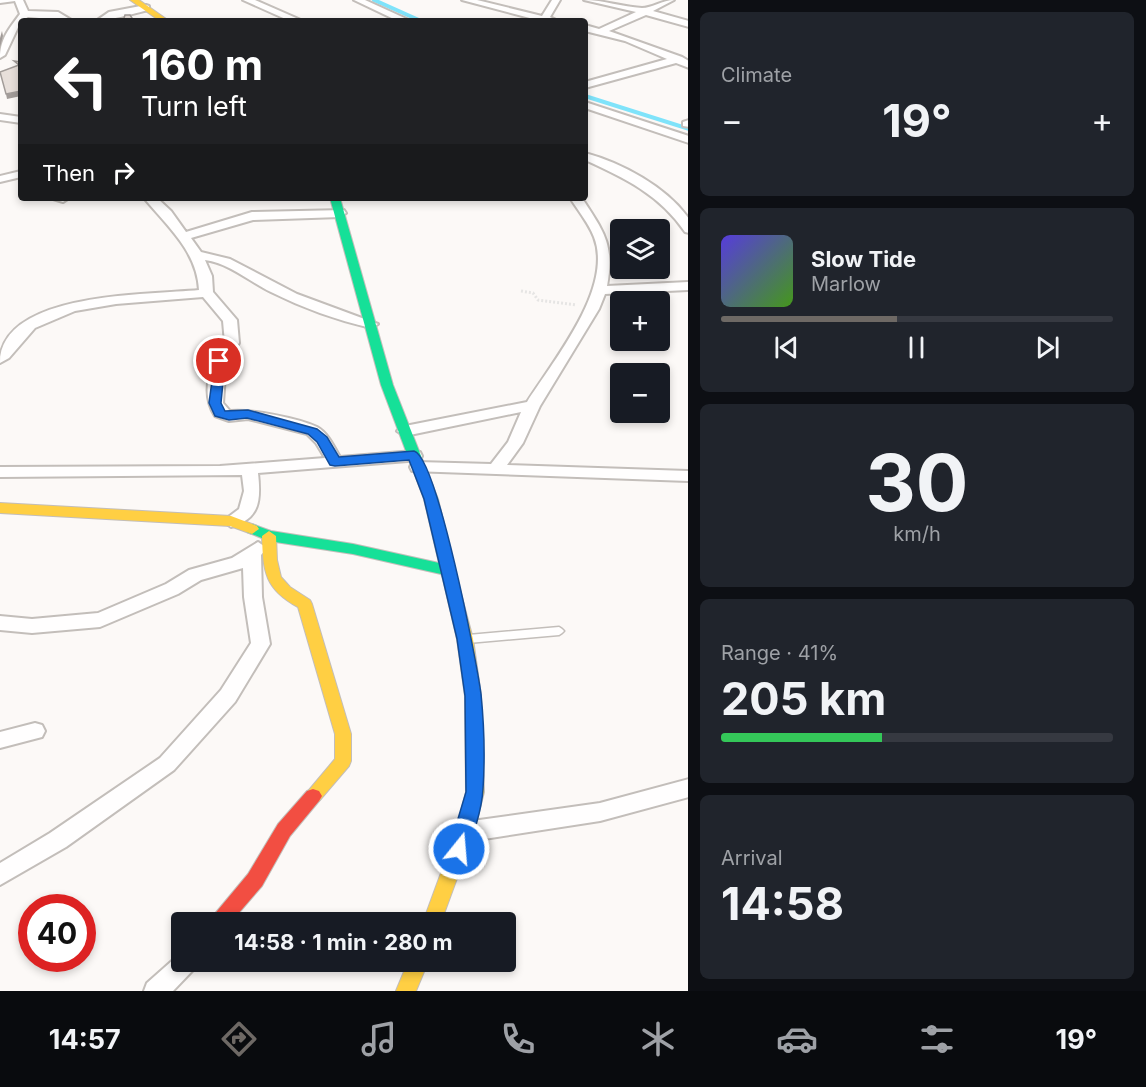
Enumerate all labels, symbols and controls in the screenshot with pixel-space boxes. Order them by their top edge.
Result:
text: 160 m [141,39,263,90]
icon: left [42,42,120,120]
text: Climate [721,63,792,87]
text: Turn left [141,90,247,123]
text: 19° [882,93,952,148]
text: − [721,100,743,140]
text: + [1091,100,1113,140]
icon: right [107,156,140,189]
text: Then [42,160,95,186]
map controls [610,219,670,423]
button: layers [610,219,670,279]
text: Slow Tide [811,246,916,272]
text: Marlow [811,272,881,296]
button: + [610,291,670,351]
icon: previous [770,331,803,364]
icon: pause [900,331,933,364]
icon: next [1031,331,1064,364]
pin [193,335,244,386]
icon: arrive [202,344,235,377]
button: − [610,363,670,423]
text: 30 [866,435,968,530]
text: km/h [893,522,941,546]
text: Range · 41% [721,641,838,665]
text: 205 km [721,671,886,726]
position arrow [427,817,491,881]
text: Arrival [721,846,783,870]
text: 14:58 [721,876,844,931]
speed limit sign: 40 [18,894,96,972]
text: 14:58 · 1 min · 280 m [234,929,453,955]
icon: directions [218,1018,260,1060]
icon: music [358,1018,400,1060]
icon: phone [497,1018,539,1060]
icon: climate [637,1018,679,1060]
icon: car [776,1018,818,1060]
icon: filters [916,1018,958,1060]
text: 14:57 [49,1023,121,1056]
text: 19° [1056,1023,1097,1056]

